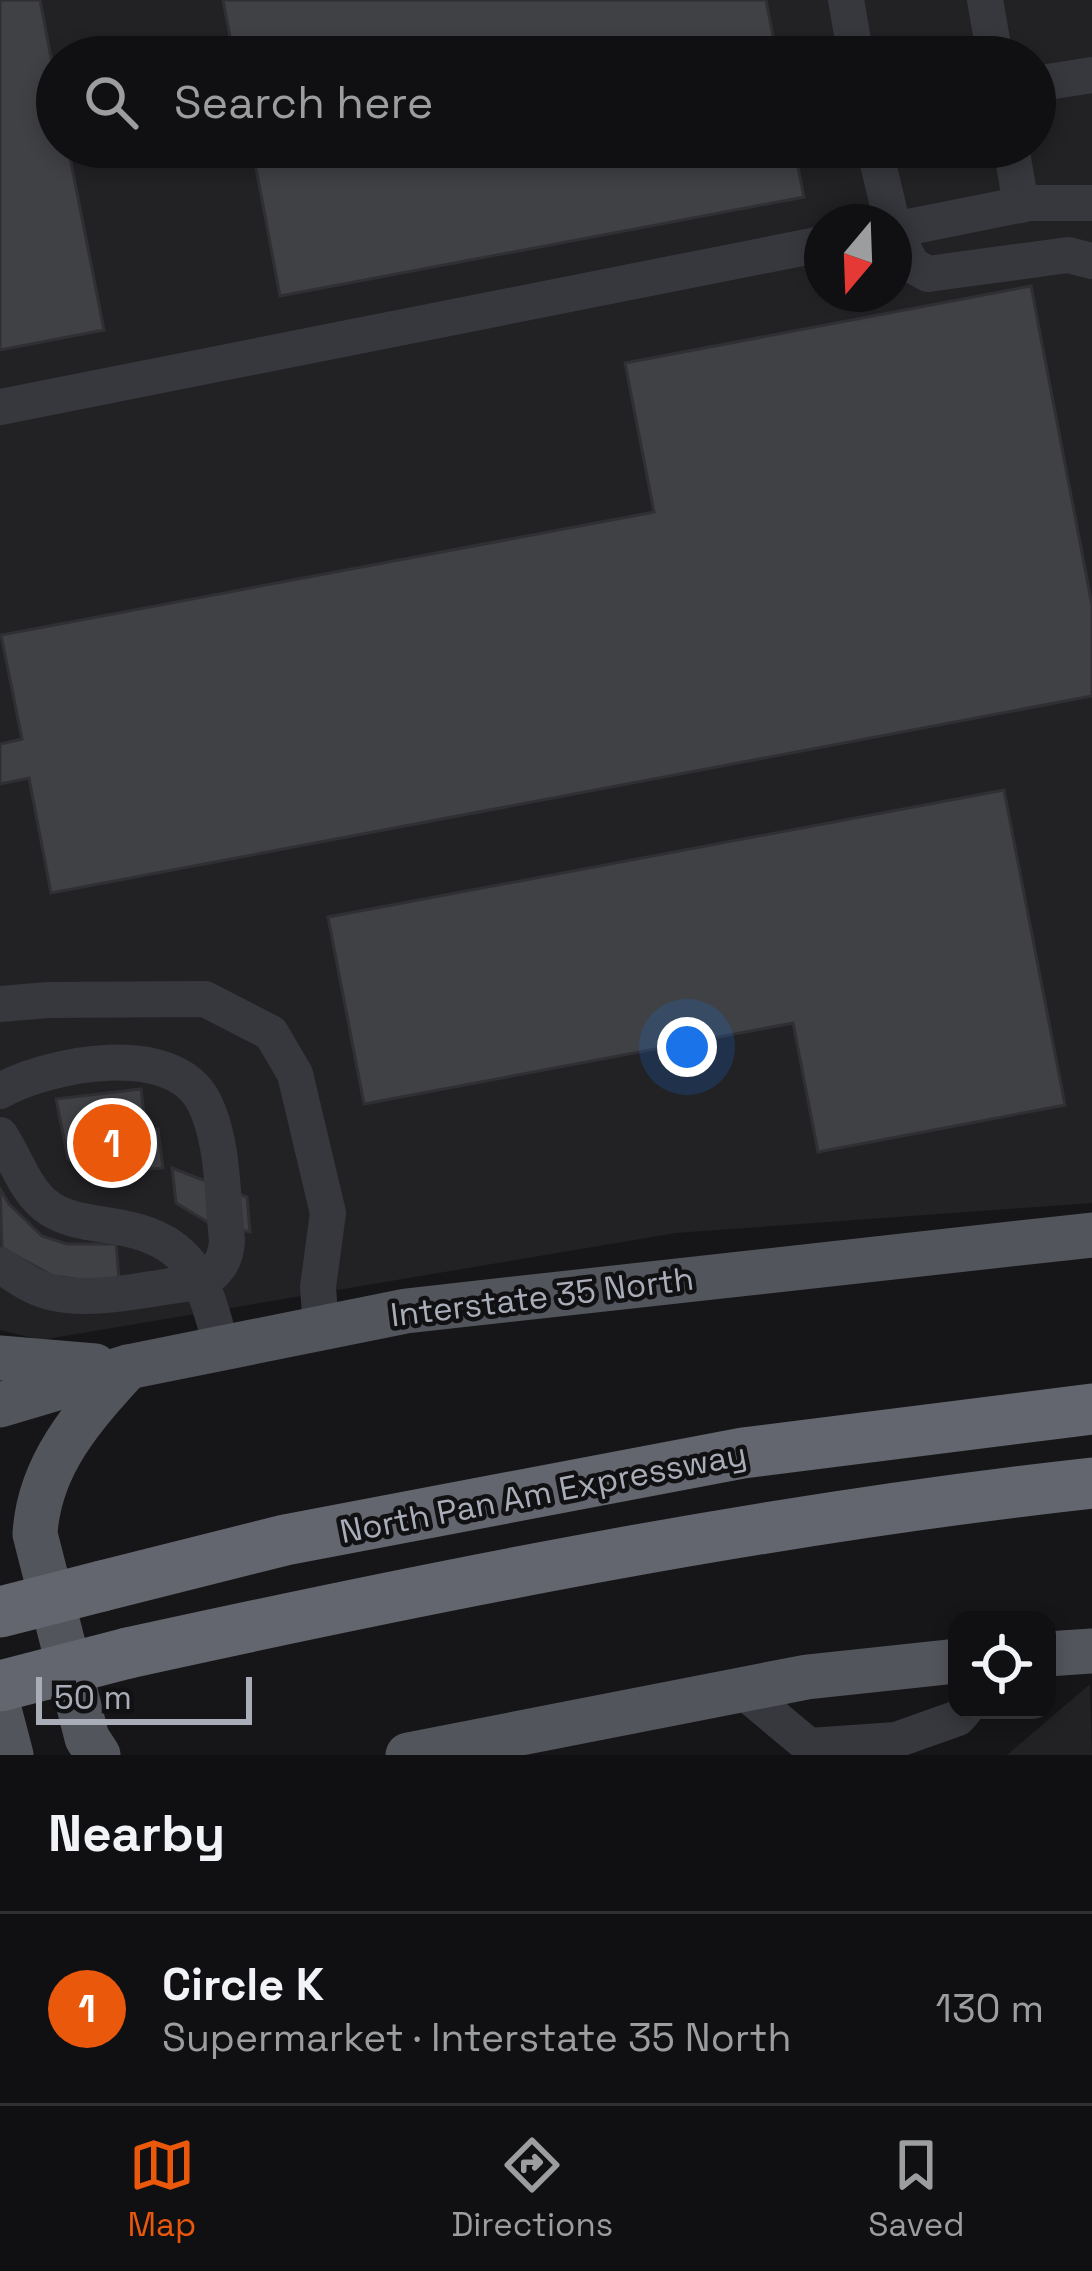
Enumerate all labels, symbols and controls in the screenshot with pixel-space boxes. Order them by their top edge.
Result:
search box [36,36,1056,168]
icon: search [78,69,144,135]
text: Search here [174,74,433,131]
north arrow [804,204,912,312]
your location [657,1017,717,1077]
pin: 1 [73,1098,151,1188]
street label: Interstate 35 North [388,1258,696,1336]
street label: North Pan Am Expressway [336,1433,750,1553]
map controls [948,1611,1056,1719]
button: locate [948,1611,1056,1719]
scale bar [36,1671,252,1724]
text: 50 m [54,1677,132,1719]
text: Nearby [48,1801,225,1866]
text: Circle K [162,1956,324,2013]
text: 1 [78,1984,96,2033]
text: 130 m [936,1984,1044,2033]
text: Supermarket · Interstate 35 North [162,2013,791,2062]
tab: Map [128,2132,196,2246]
tab: Directions [451,2132,613,2246]
tab: Saved [868,2132,964,2246]

